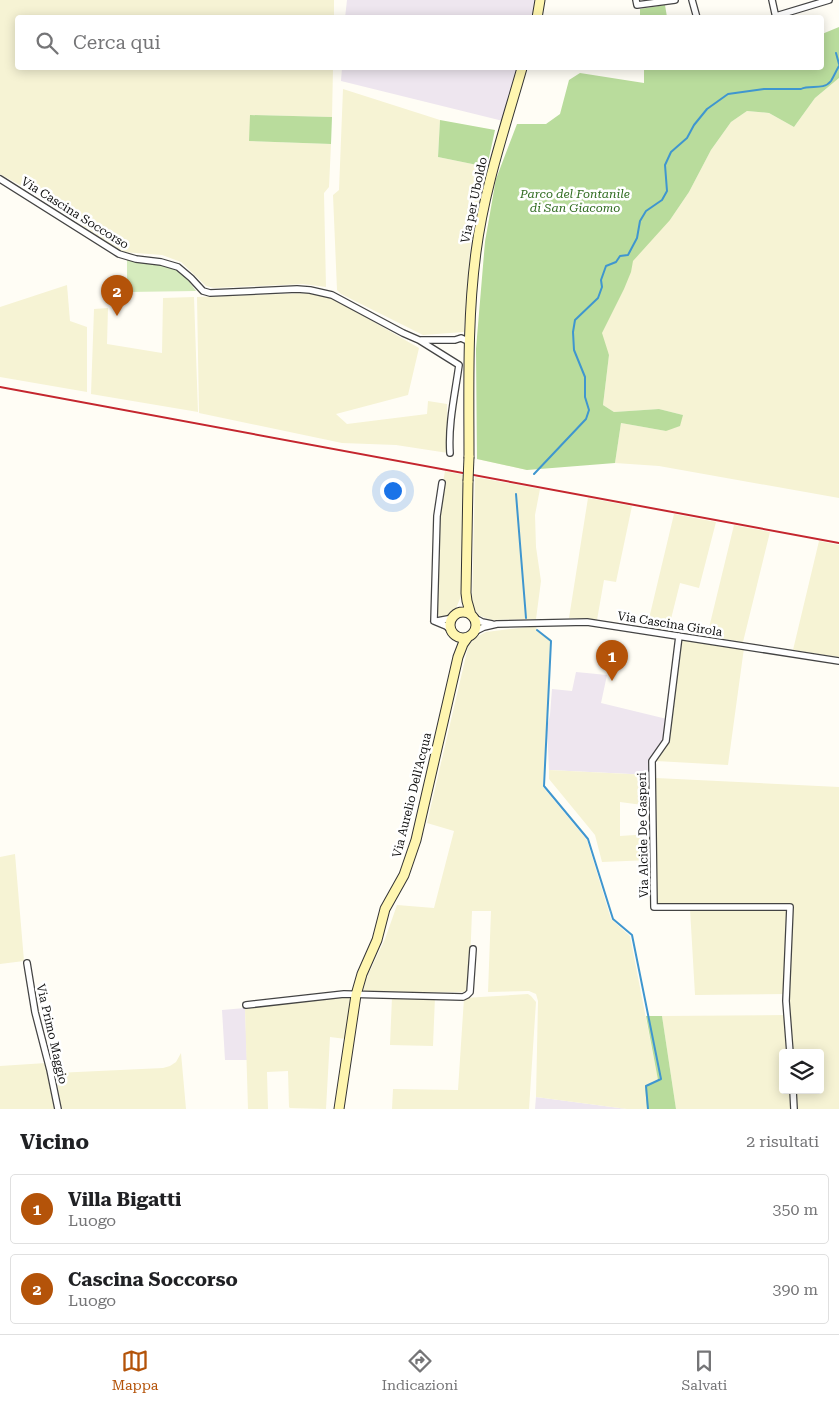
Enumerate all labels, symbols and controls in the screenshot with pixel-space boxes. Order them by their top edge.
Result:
search box [15,15,824,70]
icon: search [33,29,61,57]
text: Cerca qui [73,31,161,54]
street label: Via per Uboldo [458,156,490,244]
street label: Via Cascina Soccorso [19,174,131,252]
park label: Parco del Fontanile di San Giacomo [519,187,630,215]
pin: 2 [101,275,133,316]
your location [380,478,406,504]
street label: Via Cascina Girola [617,609,724,639]
pin: 1 [596,640,628,681]
street label: Via Aurelio Dell'Acqua [390,731,434,859]
street label: Via Alcide De Gasperi [635,772,651,898]
street label: Via Primo Maggio [34,983,70,1085]
map controls [779,1049,824,1094]
button: layers [779,1049,824,1094]
text: Vicino [20,1130,89,1154]
text: 2 risultati [746,1132,819,1151]
text: Villa Bigatti [68,1188,181,1211]
text: 1 [33,1200,41,1219]
text: 350 m [772,1200,818,1219]
text: Luogo [68,1211,116,1230]
text: Cascina Soccorso [68,1268,238,1291]
text: 2 [33,1280,41,1299]
text: 390 m [772,1280,818,1299]
text: Luogo [68,1291,116,1310]
tab: Mappa [112,1347,158,1393]
tab: Indicazioni [382,1347,458,1393]
tab: Salvati [682,1347,727,1393]

